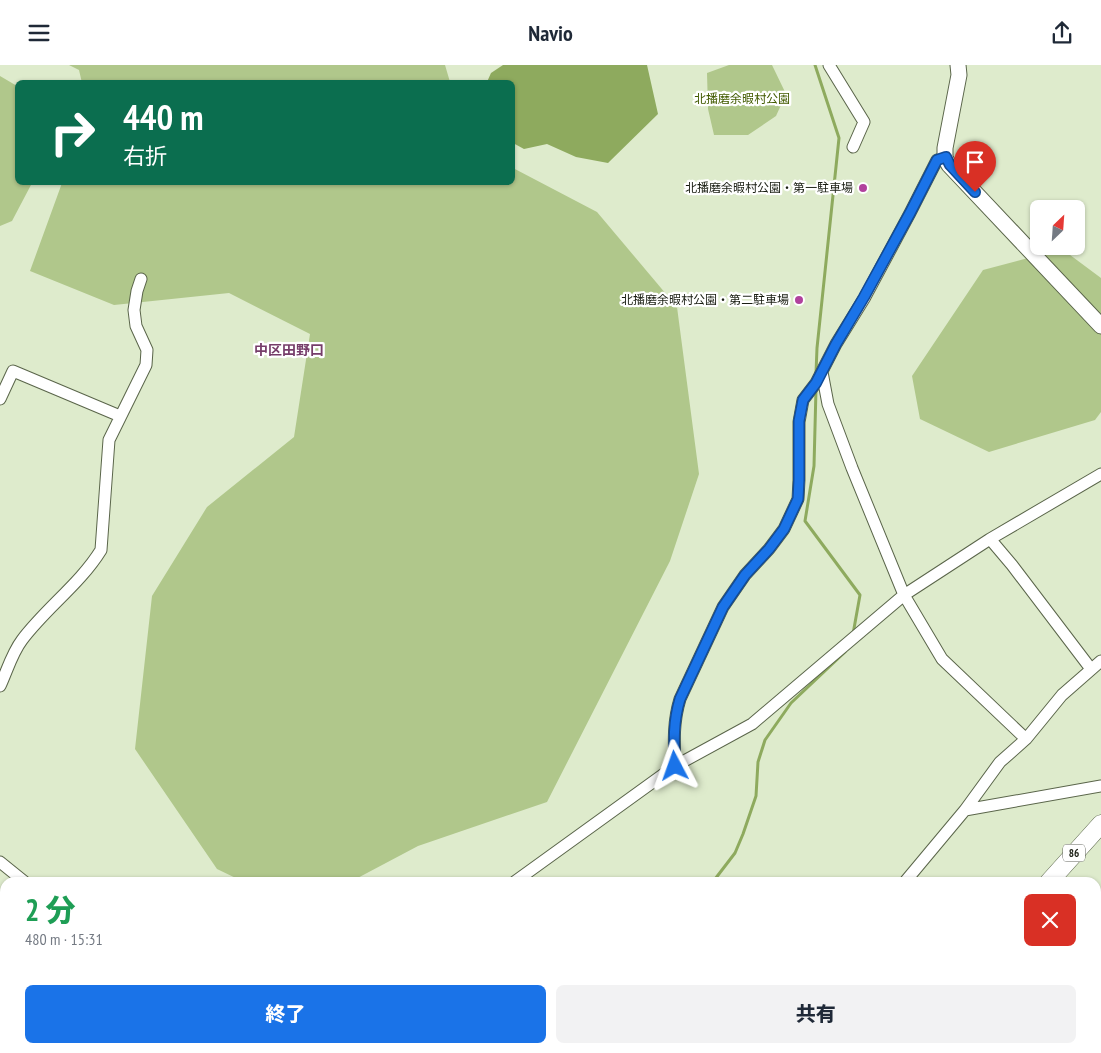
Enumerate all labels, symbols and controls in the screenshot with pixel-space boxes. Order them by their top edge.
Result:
icon: menu [25,19,53,47]
text: Navio [528,19,573,47]
icon: share [1048,19,1076,47]
park label: 北播磨余暇村公園 [694,91,790,106]
text: 440 m [123,94,204,140]
icon: right [40,100,105,165]
pin [954,141,996,192]
text: 右折 [123,142,167,170]
icon: arrive [961,148,989,176]
place label: 北播磨余暇村公園・第一駐車場 [685,180,853,195]
marker: 北播磨余暇村公園・第一駐車場 [857,182,869,194]
north arrow [1030,200,1085,255]
map controls [1030,200,1085,255]
place label: 北播磨余暇村公園・第二駐車場 [621,292,789,307]
marker: 北播磨余暇村公園・第二駐車場 [793,294,805,306]
district label: 中区田野口 [254,341,324,359]
position arrow [648,739,700,791]
road number: 86 [1063,845,1085,861]
text: 2 分 [25,890,76,929]
button: close [1024,894,1076,946]
text: 480 m · 15:31 [25,929,103,949]
button: 終了 [25,985,546,1043]
button: 共有 [556,985,1076,1043]

